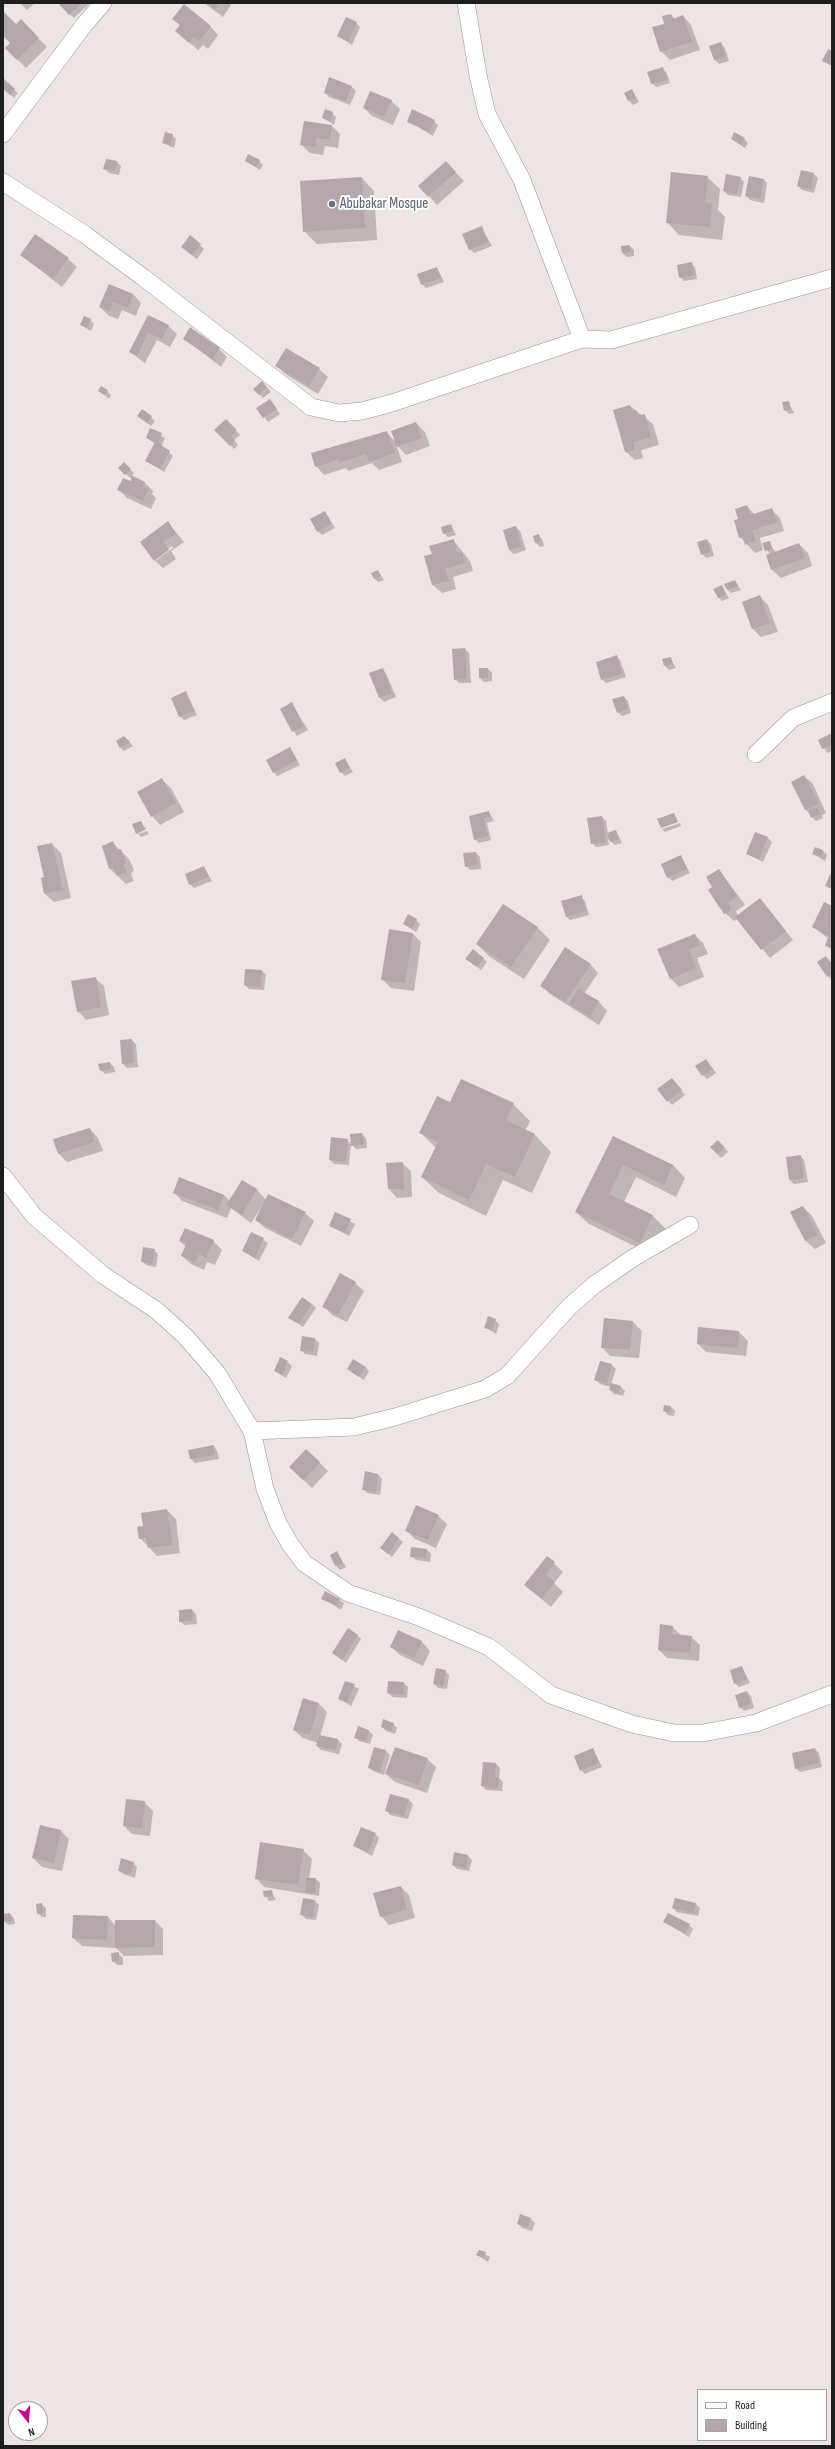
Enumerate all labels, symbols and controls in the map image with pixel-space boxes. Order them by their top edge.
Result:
place label: Abubakar Mosque [340,195,428,213]
marker: Abubakar Mosque [327,199,337,209]
legend [697,2389,827,2441]
text: Road [735,2398,755,2413]
north arrow [8,2401,48,2441]
text: Building [735,2418,767,2433]
text: N [27,2425,36,2439]

